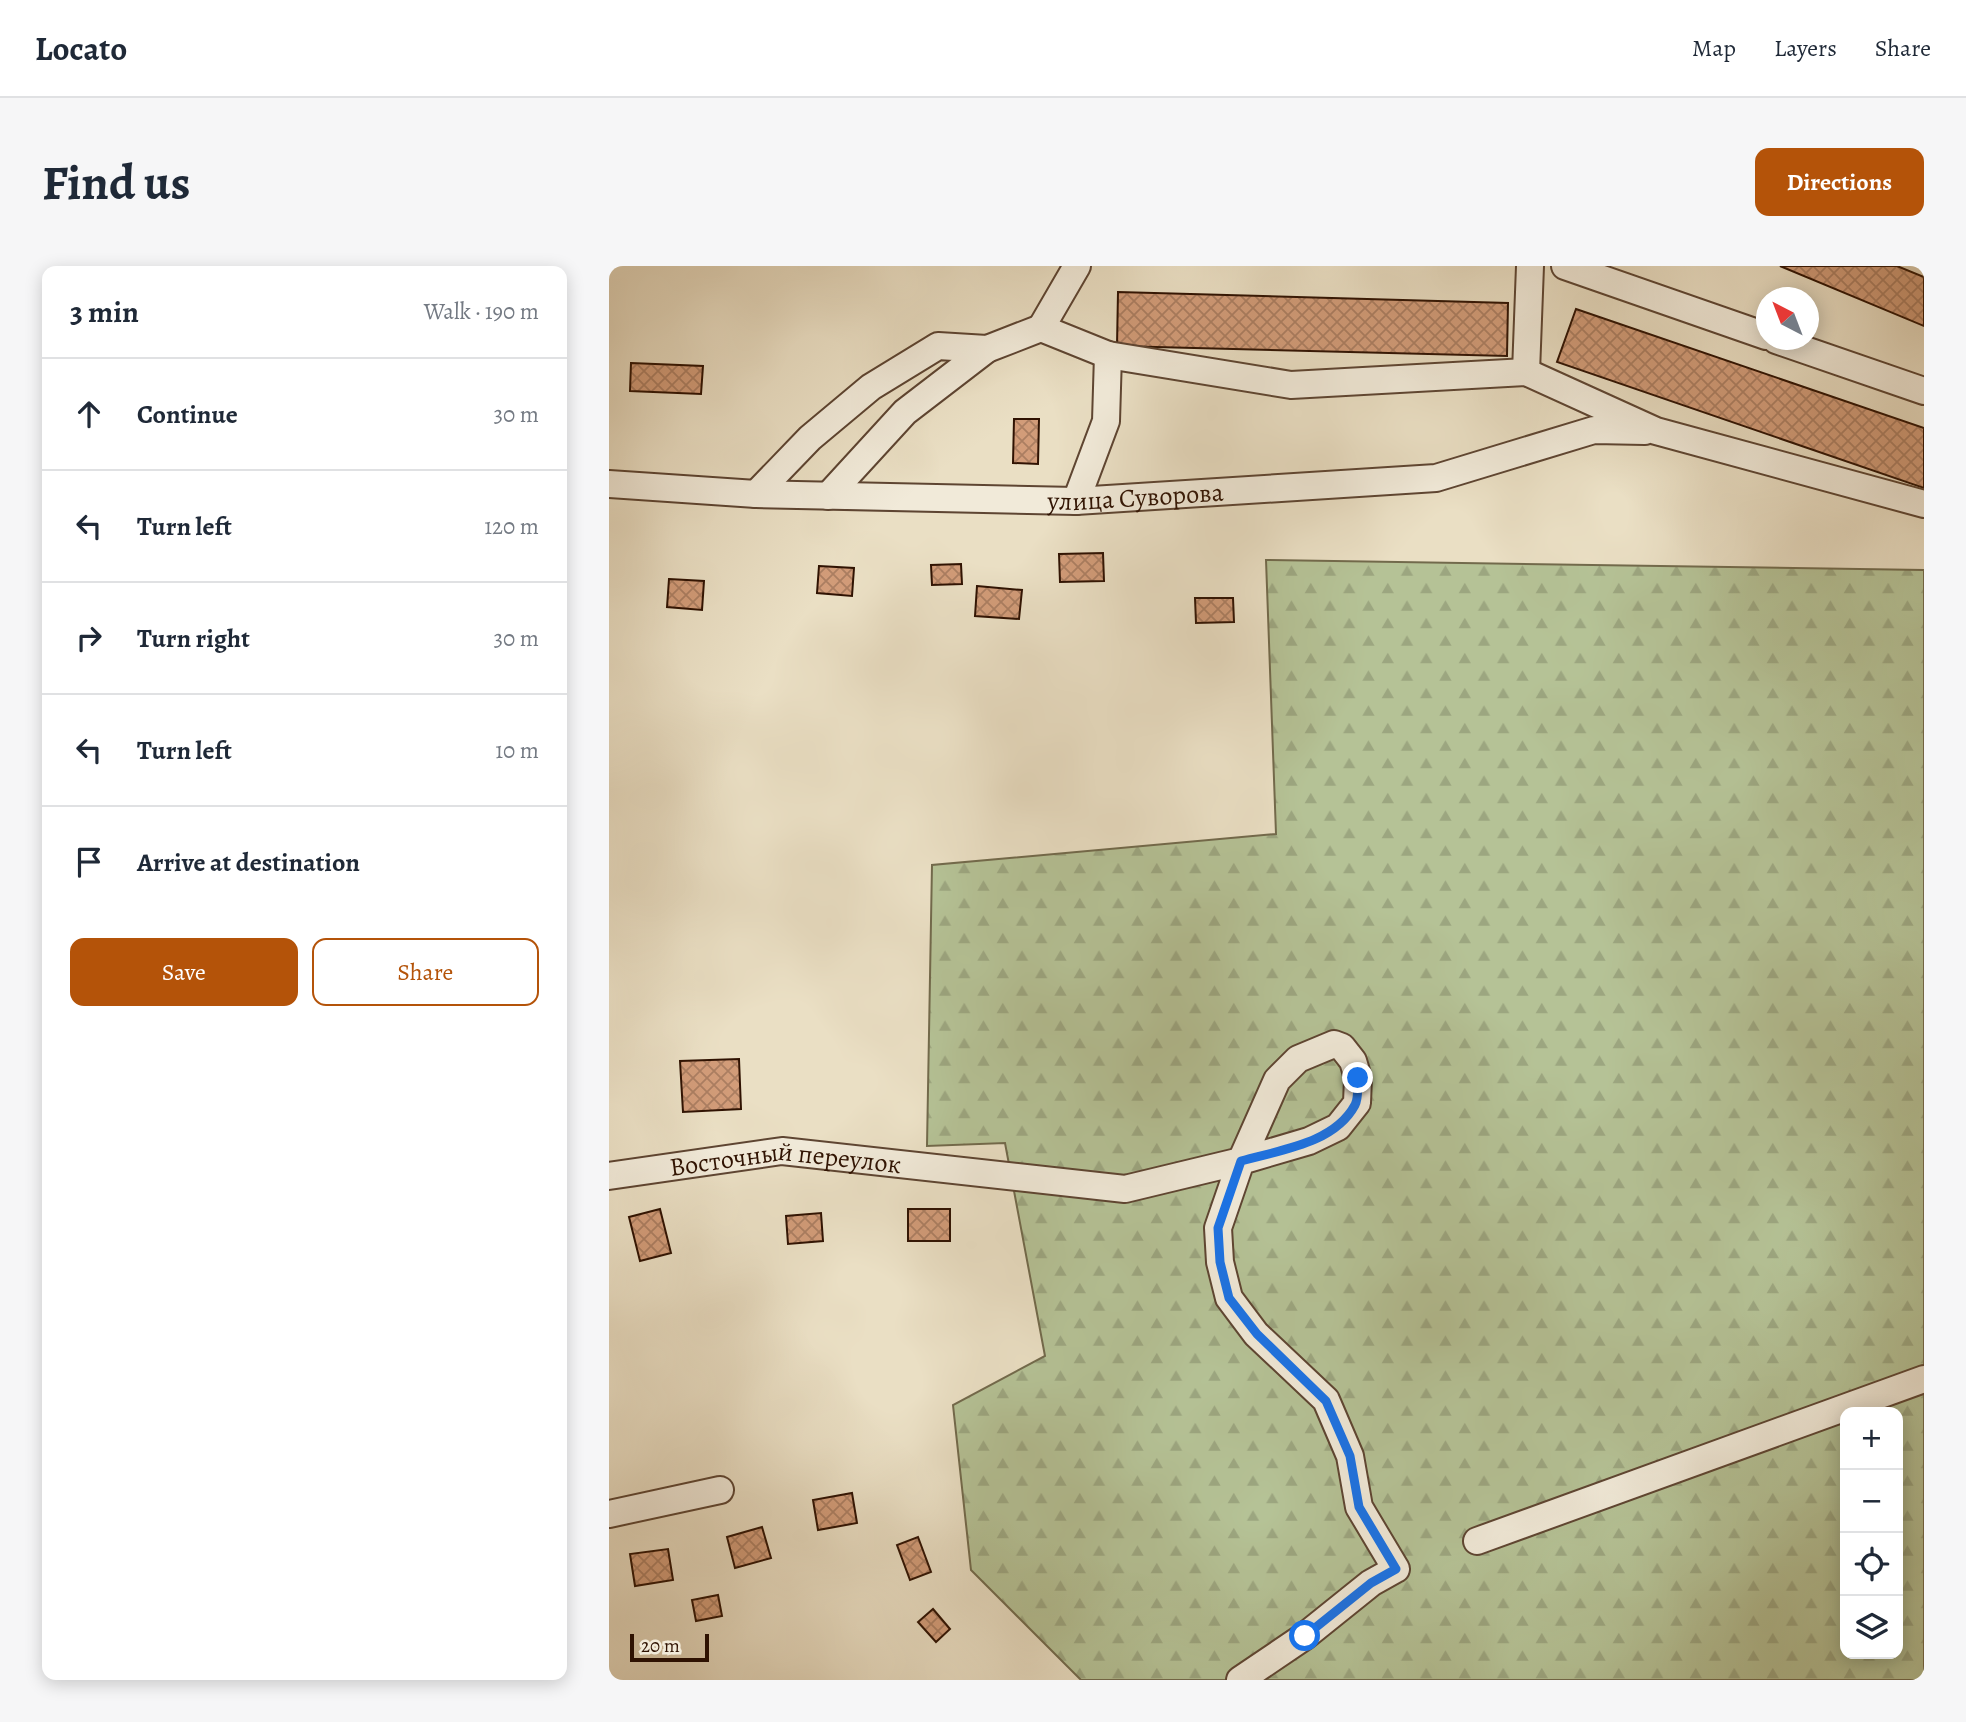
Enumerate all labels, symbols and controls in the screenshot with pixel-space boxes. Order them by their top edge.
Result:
text: Locato [35,26,127,71]
text: Map [1692,32,1736,64]
text: Layers [1774,32,1837,64]
text: Share [1875,32,1931,64]
button: Directions [1755,148,1924,216]
text: Find us [42,149,190,216]
north arrow [1756,287,1819,350]
text: 3 min [70,292,139,332]
text: Walk · 190 m [424,296,539,327]
icon: ahead [70,395,108,433]
text: Continue [137,397,238,432]
text: 30 m [493,399,539,430]
street label: улица Суворова [1046,474,1224,519]
icon: left [70,507,108,545]
text: Turn left [137,509,232,544]
text: 120 m [484,511,539,542]
icon: right [70,619,108,657]
text: Turn right [137,621,250,656]
text: 30 m [493,623,539,654]
icon: left [70,731,108,769]
text: Turn left [137,733,232,768]
text: 10 m [495,735,539,766]
icon: arrive [70,843,108,881]
text: Arrive at destination [137,845,360,880]
button: Save [70,938,298,1006]
button: Share [312,938,539,1006]
route end [1342,1062,1373,1093]
street label: Восточный переулок [667,1133,903,1185]
map controls [1840,1407,1903,1659]
button: + [1840,1407,1903,1470]
button: − [1840,1470,1903,1533]
button: locate [1840,1533,1903,1596]
button: layers [1840,1596,1903,1659]
route start [1289,1620,1320,1651]
scale bar [630,1631,709,1663]
text: 20 m [641,1633,680,1659]

